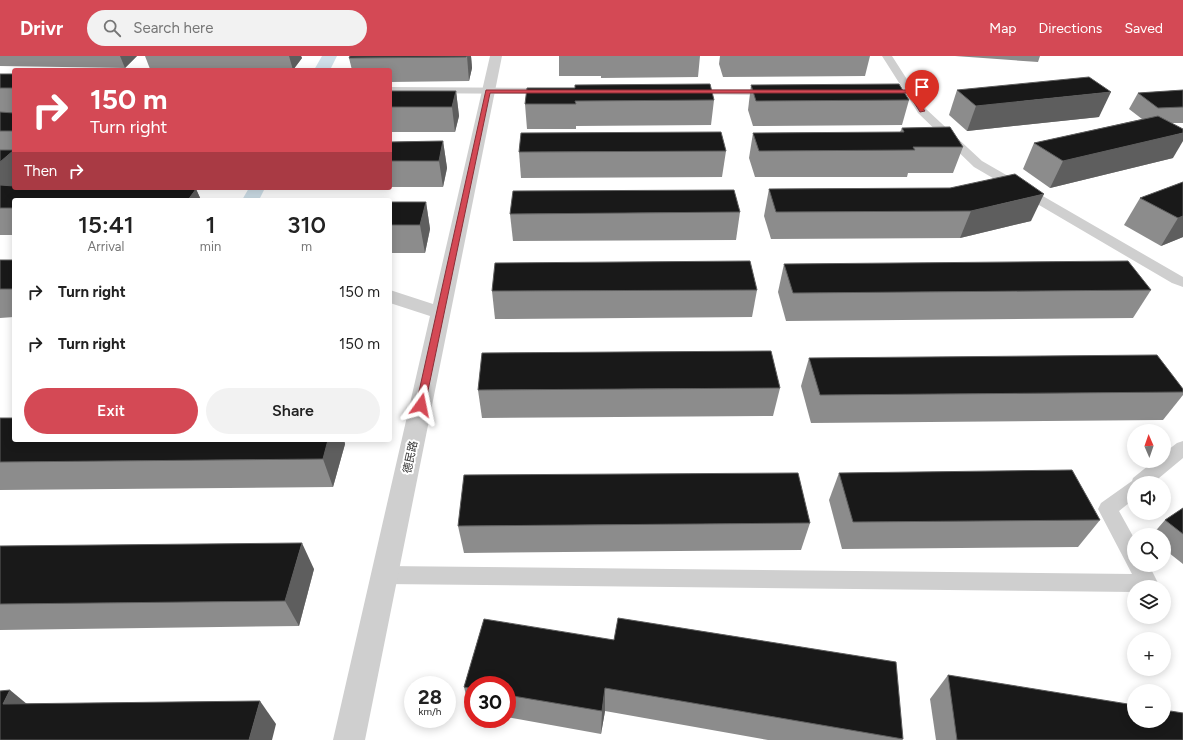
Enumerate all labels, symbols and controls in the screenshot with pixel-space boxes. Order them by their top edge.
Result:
search box [87,10,367,46]
text: Drivr [20,17,63,40]
icon: search [101,17,123,39]
text: Search here [133,19,213,37]
text: Map [989,20,1017,37]
text: Directions [1039,20,1102,37]
text: Saved [1124,20,1163,37]
pin [905,70,939,111]
icon: arrive [911,76,933,98]
text: 150 m [90,82,167,116]
icon: right [24,84,76,136]
text: Turn right [90,116,167,138]
icon: right [65,160,87,182]
text: Then [24,162,57,180]
text: 15:41 [78,210,134,239]
text: 1 [206,210,216,239]
text: 310 [287,210,326,239]
text: Arrival [88,239,124,254]
text: min [200,239,221,254]
text: m [301,239,312,254]
icon: right [24,281,46,303]
text: Turn right [58,283,126,301]
text: 150 m [339,283,380,301]
icon: right [24,333,46,355]
text: Turn right [58,335,126,353]
text: 150 m [339,335,380,353]
position arrow [400,384,442,426]
button: Exit [24,388,198,434]
button: Share [206,388,380,434]
north arrow [1127,424,1171,468]
map controls [1127,424,1171,728]
street label: 德民路 [401,440,420,475]
button: sound [1127,476,1171,520]
button: search [1127,528,1171,572]
button: layers [1127,580,1171,624]
button: + [1127,632,1171,676]
speed limit sign: 30 [464,676,516,728]
button: − [1127,684,1171,728]
text: 28 [418,685,442,709]
text: km/h [419,705,441,718]

